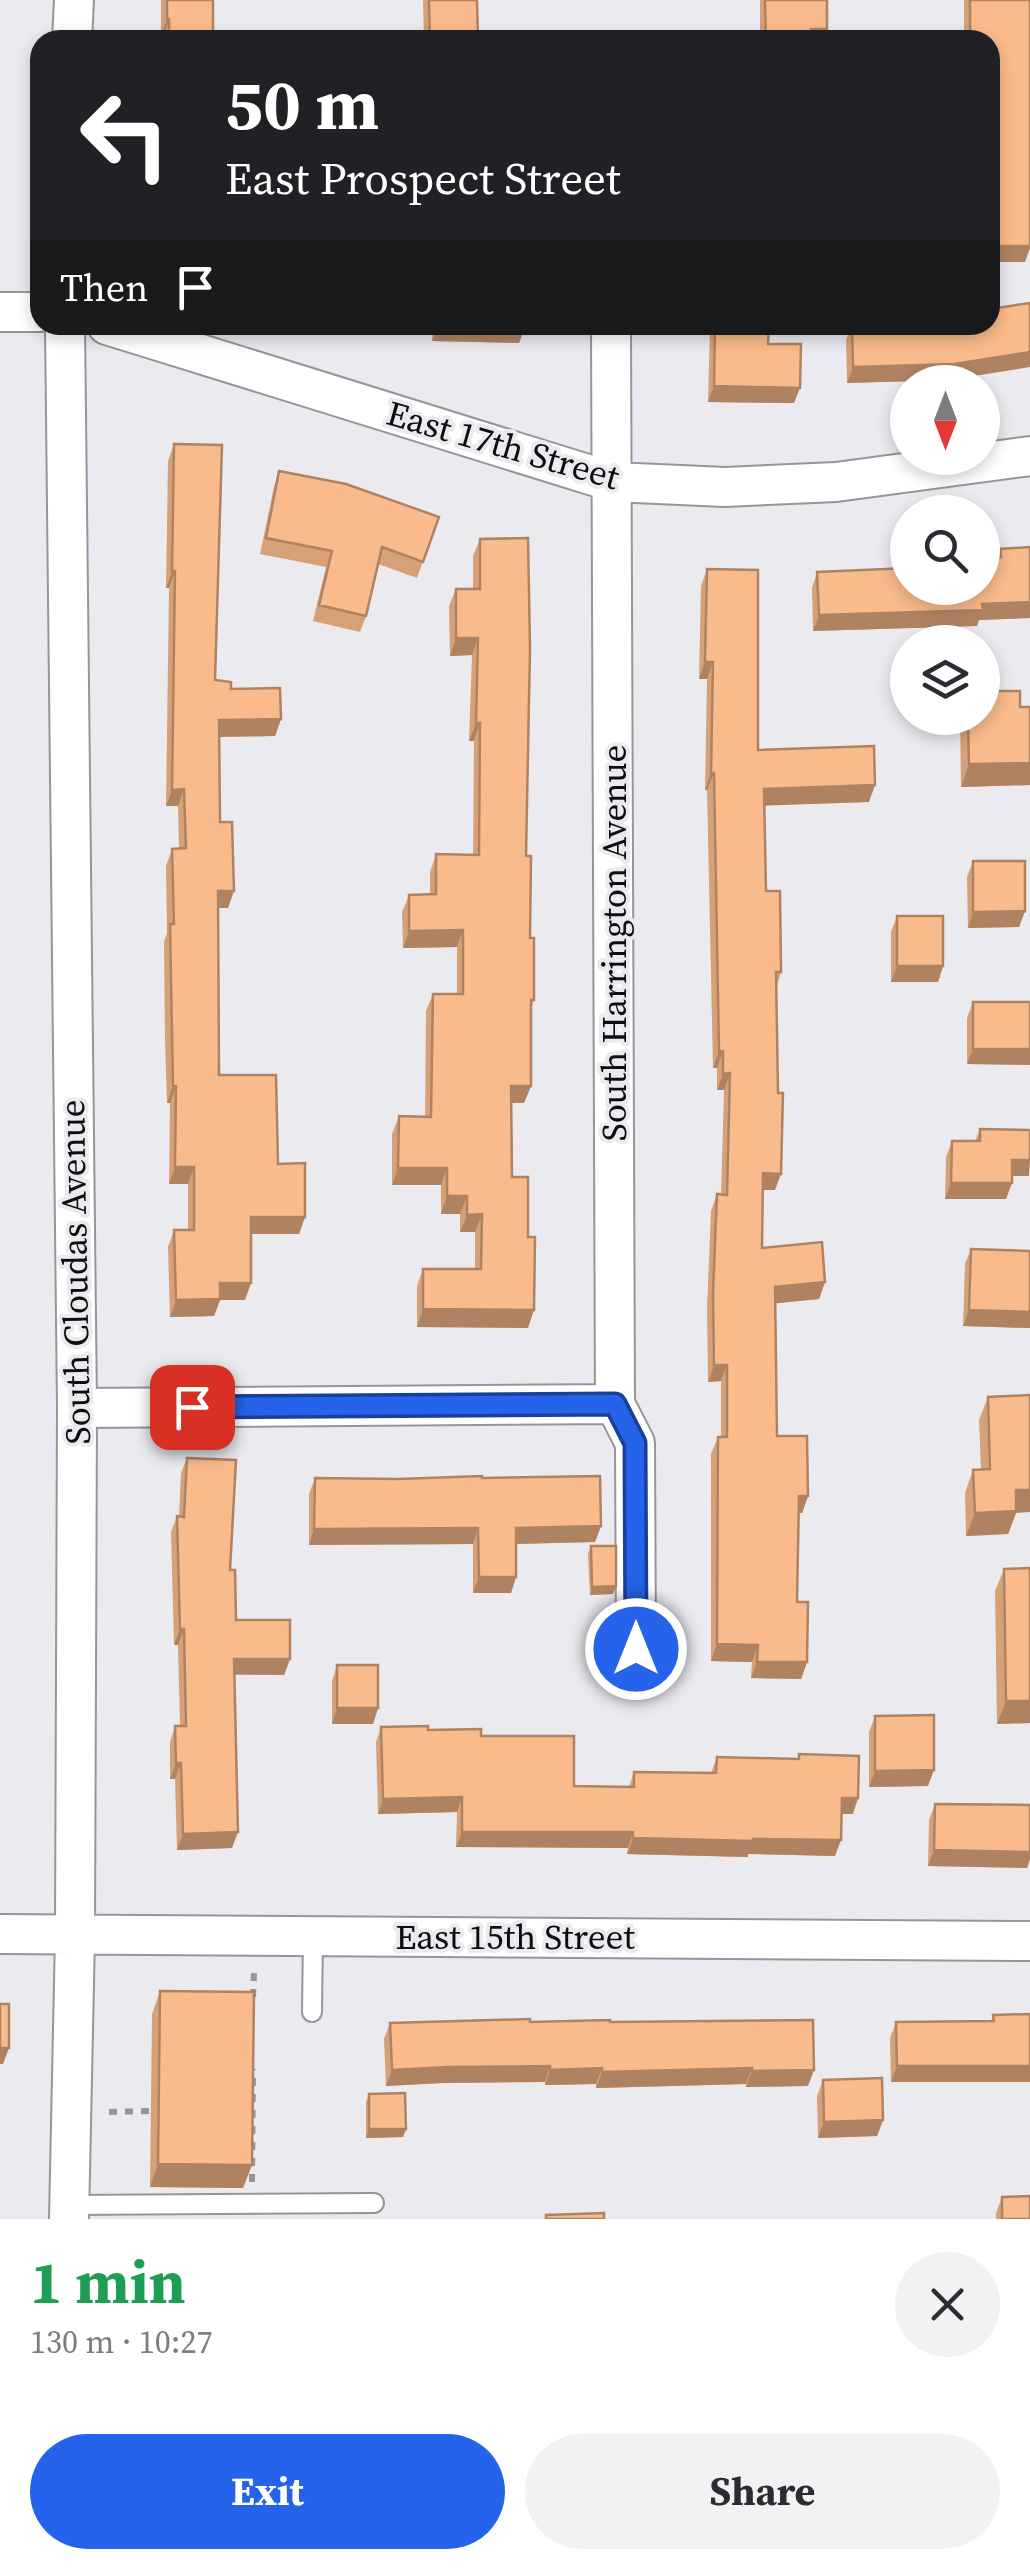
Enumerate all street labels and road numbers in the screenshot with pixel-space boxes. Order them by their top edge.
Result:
street label: East 17th Street [381,389,625,501]
street label: South Harrington Avenue [590,745,638,1141]
street label: South Cloudas Avenue [48,1099,102,1445]
street label: East 15th Street [395,1913,635,1961]

